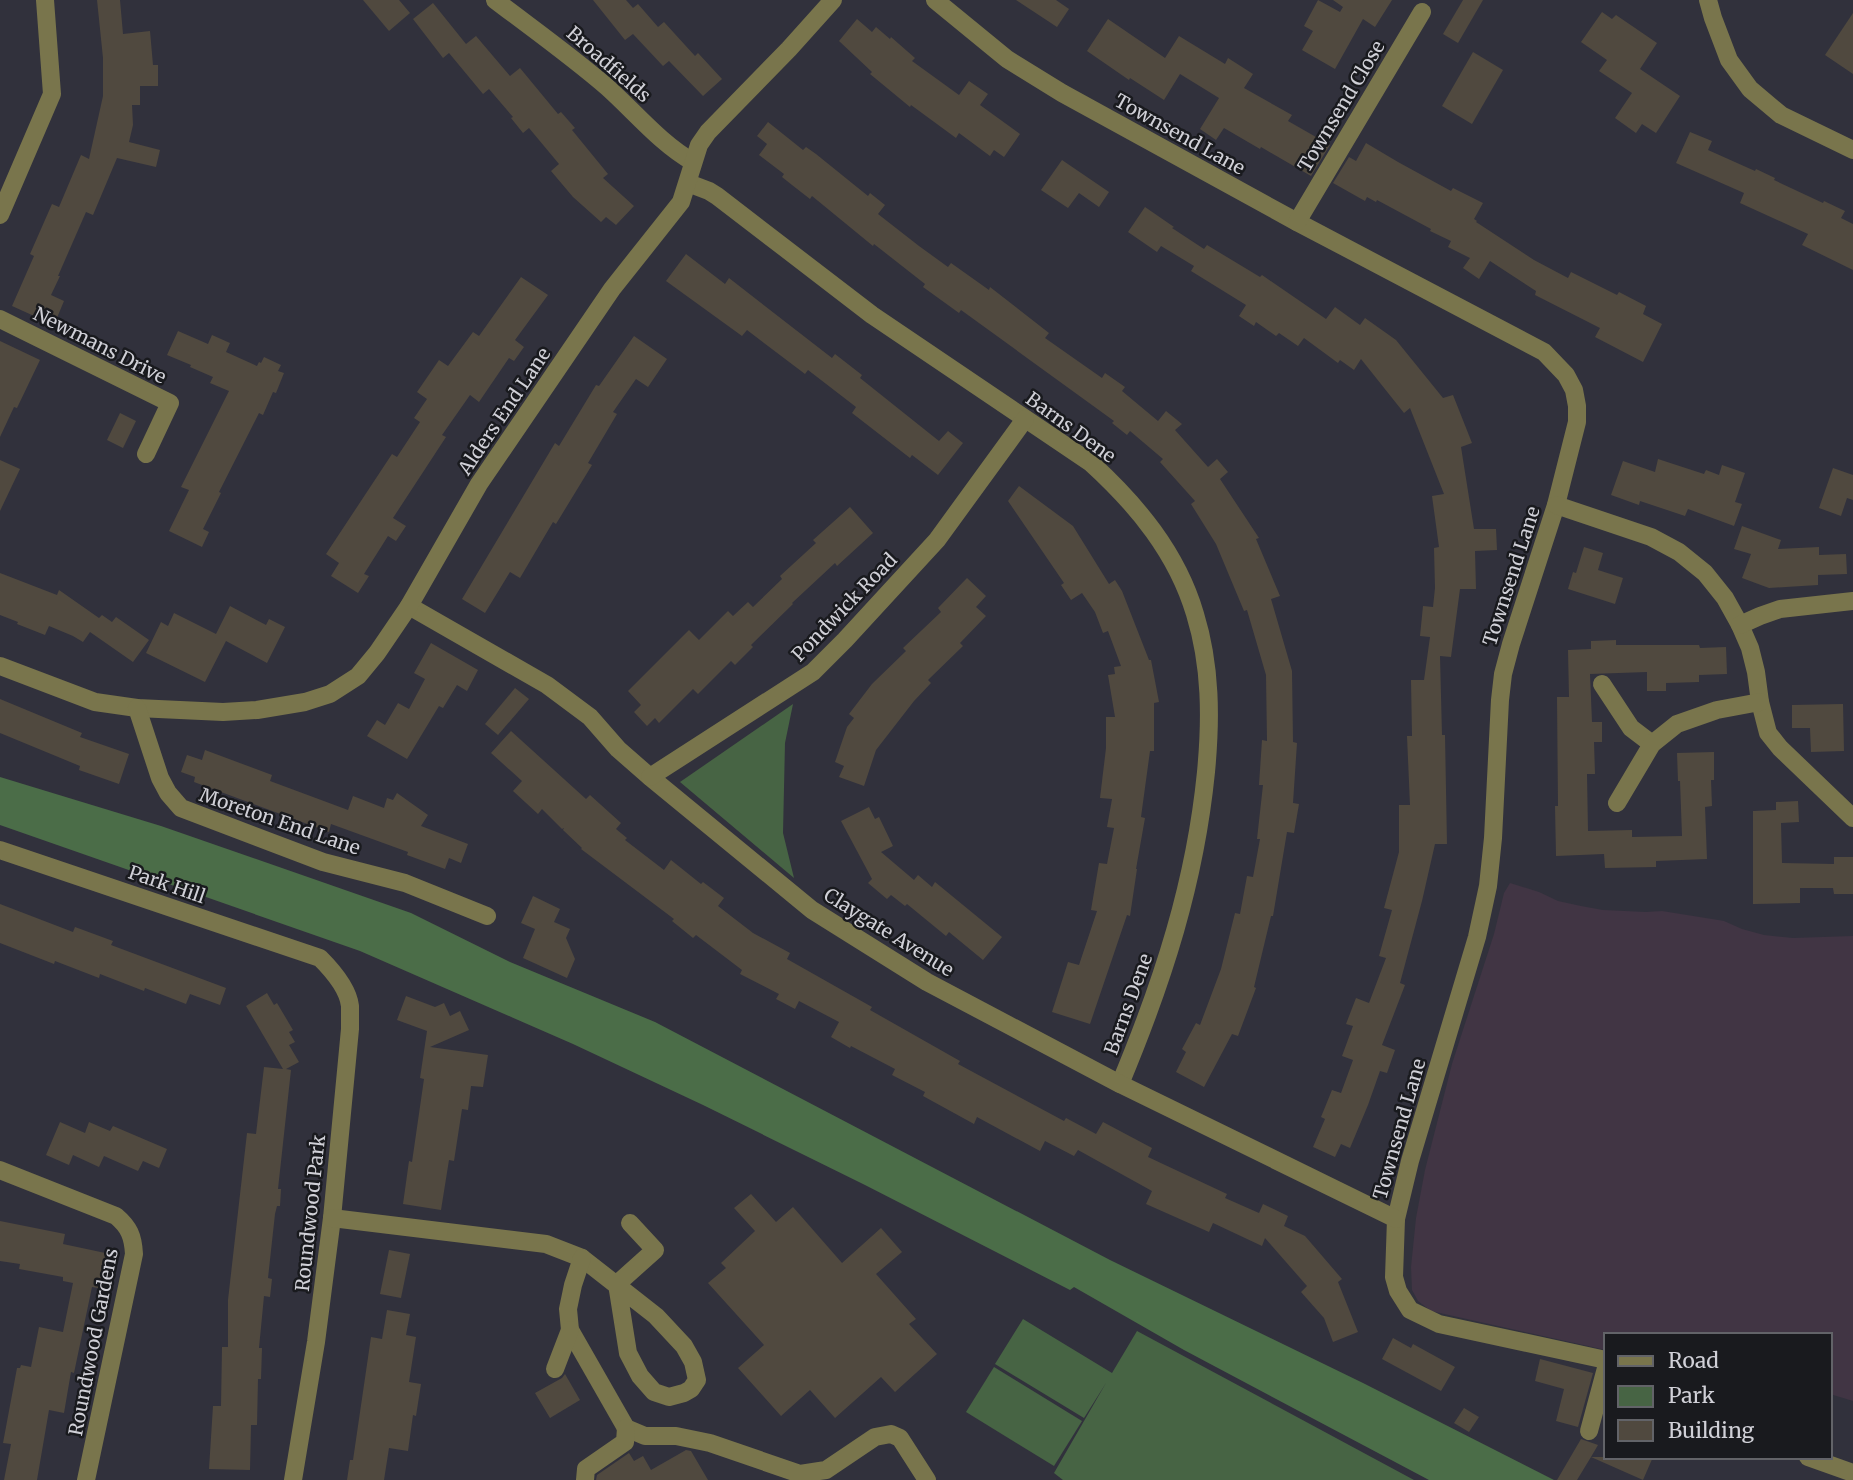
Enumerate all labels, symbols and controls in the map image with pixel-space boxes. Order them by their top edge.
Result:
street label: Broadfields [562,21,656,107]
street label: Townsend Close [1292,36,1390,176]
street label: Townsend Lane [1111,88,1250,180]
street label: Newmans Drive [30,301,170,389]
street label: Alders End Lane [452,343,556,480]
street label: Barns Dene [1021,386,1121,468]
street label: Townsend Lane [1477,503,1545,649]
street label: Pondwick Road [786,548,902,666]
street label: Moreton End Lane [196,782,364,860]
street label: Park Hill [125,860,209,908]
street label: Claygate Avenue [820,882,958,982]
street label: Barns Dene [1099,950,1157,1058]
street label: Townsend Lane [1367,1056,1431,1202]
street label: Roundwood Park [290,1134,330,1292]
street label: Roundwood Gardens [63,1246,123,1438]
legend [1604,1333,1832,1459]
text: Road [1668,1347,1719,1374]
text: Park [1668,1382,1715,1409]
text: Building [1668,1417,1755,1444]

